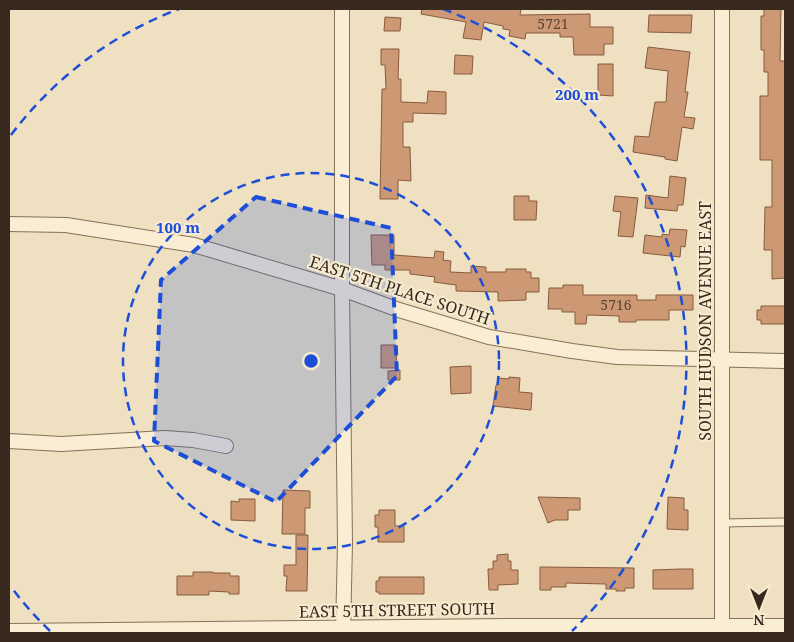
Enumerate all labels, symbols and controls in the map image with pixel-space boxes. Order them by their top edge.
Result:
house number: 5721 [537,14,569,33]
text: 200 m [555,84,599,104]
street label: SOUTH HUDSON AVENUE EAST [694,201,716,441]
text: 100 m [156,217,200,237]
street label: EAST 5TH PLACE SOUTH [307,250,493,330]
house number: 5716 [600,295,632,314]
centre of rings [302,352,320,370]
north arrow [734,582,784,632]
street label: EAST 5TH STREET SOUTH [299,597,496,623]
text: N [753,611,765,630]

